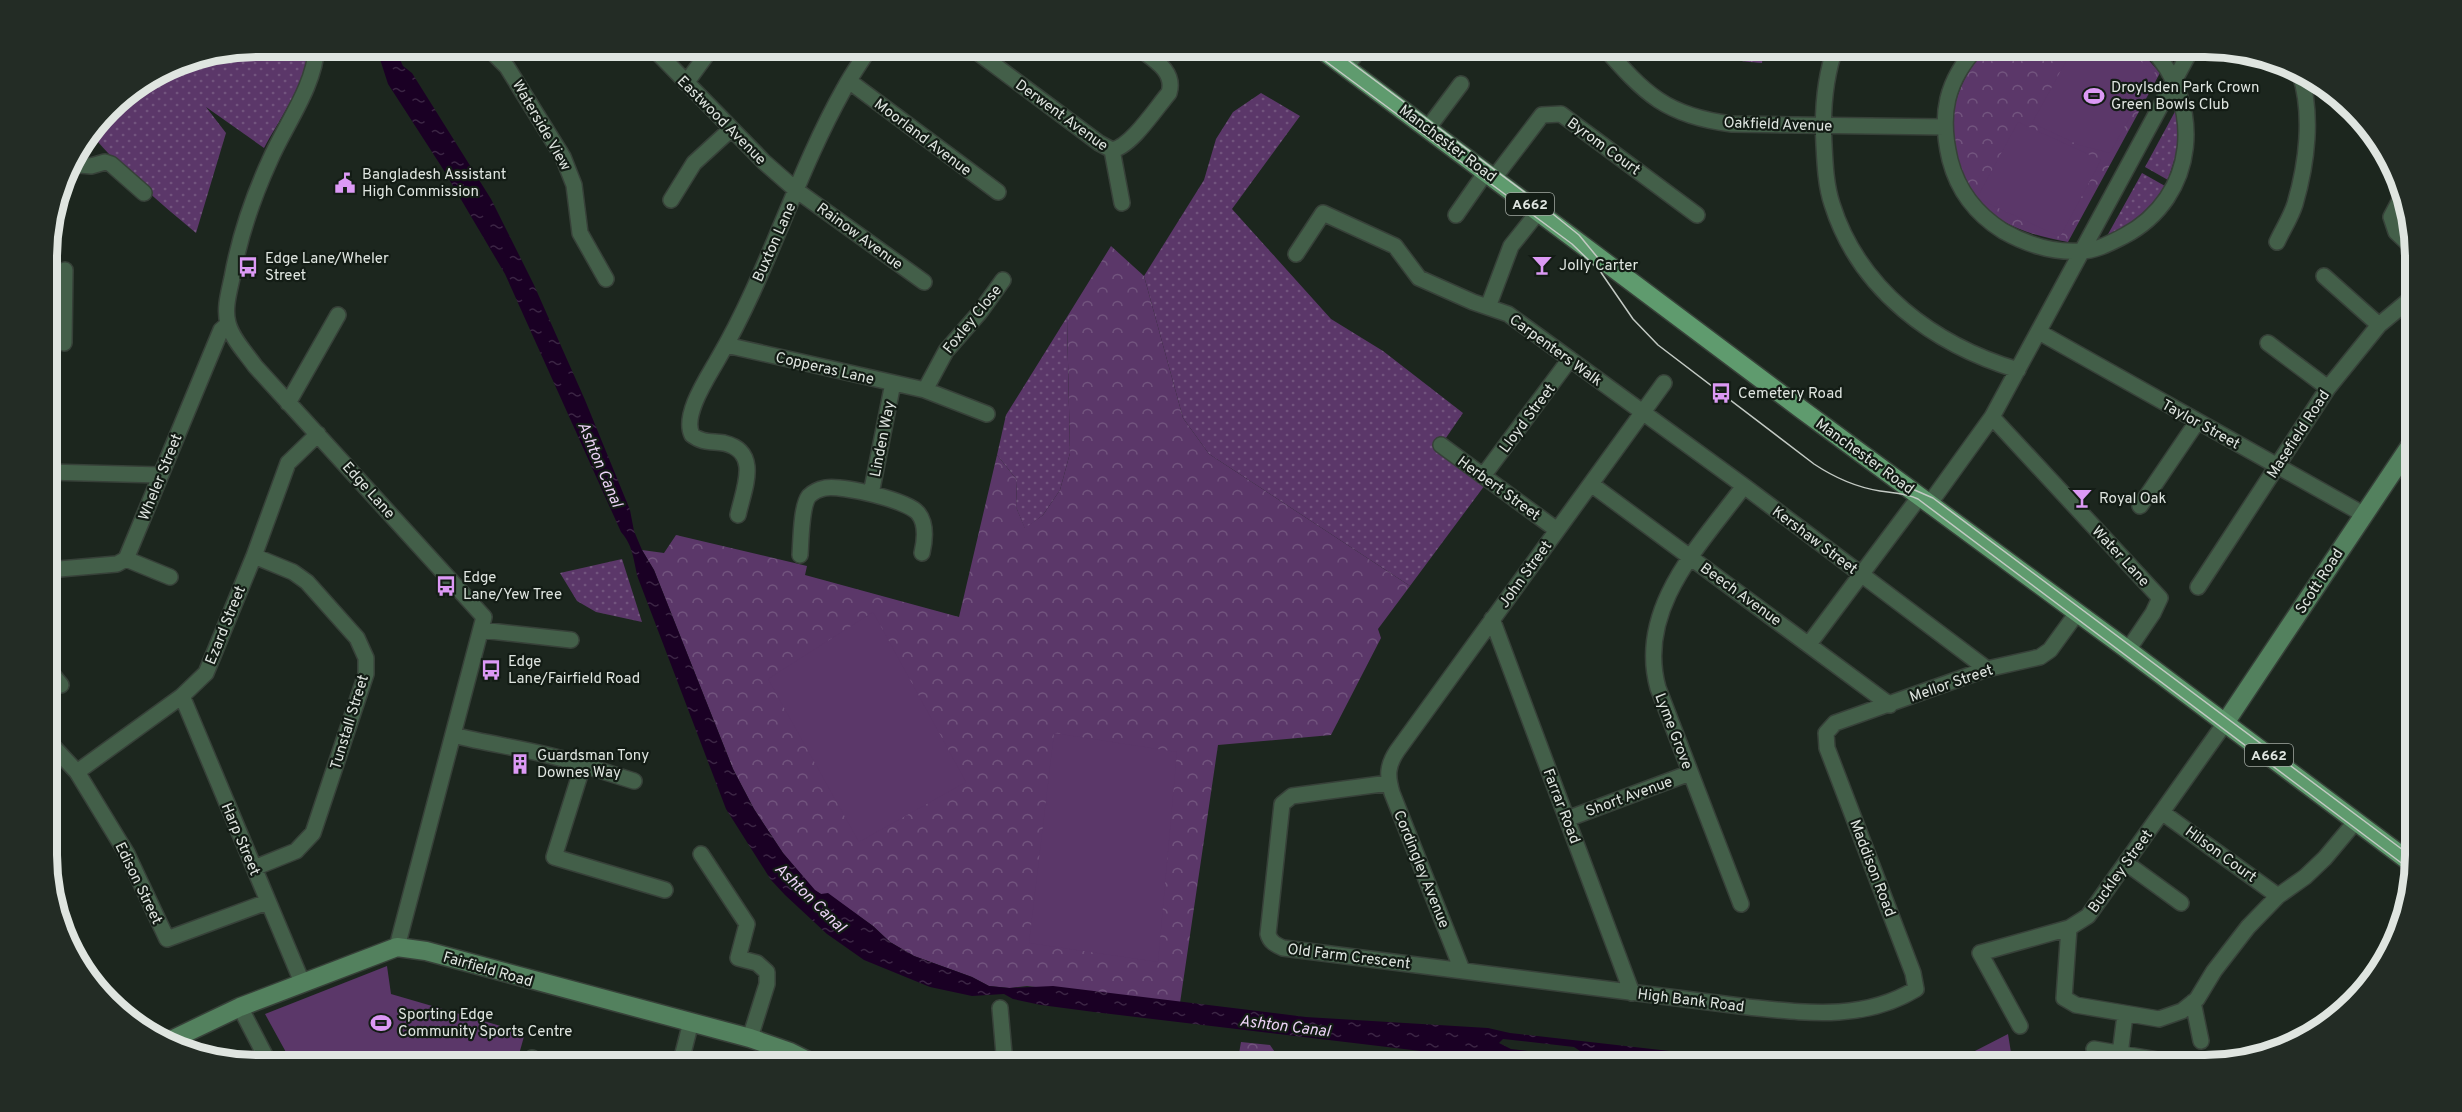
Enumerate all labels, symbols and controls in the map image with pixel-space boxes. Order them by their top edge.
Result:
street label: Eastwood Avenue [672,72,770,170]
street label: Derwent Avenue [1011,76,1111,156]
street label: Waterside View [507,77,575,175]
place label: Droylsden Park Crown Green Bowls Club [2111,79,2259,115]
sports icon: Droylsden Park Crown Green Bowls Club [2082,84,2106,108]
street label: Moorland Avenue [870,95,975,181]
street label: Manchester Road [1395,101,1500,187]
street label: Byrom Court [1563,114,1643,180]
street label: Oakfield Avenue [1723,114,1833,137]
place label: Bangladesh Assistant High Commission [362,166,506,202]
public building icon: Bangladesh Assistant High Commission [333,171,357,195]
road number: A662 [1506,193,1554,215]
street label: Rainow Avenue [812,199,906,275]
street label: Buxton Lane [749,200,801,285]
place label: Edge Lane/Wheler Street [265,250,389,286]
bar icon: Jolly Carter [1530,253,1554,277]
bus stop icon: Edge Lane/Wheler Street [236,255,260,279]
place label: Jolly Carter [1559,257,1638,276]
street label: Foxley Close [940,282,1007,358]
street label: Carpenters Walk [1505,311,1605,391]
street label: Copperas Lane [774,349,876,390]
street label: Lloyd Street [1496,381,1560,457]
bus stop icon: Cemetery Road [1709,381,1733,405]
place label: Cemetery Road [1738,385,1843,404]
street label: Masefield Road [2264,387,2335,483]
street label: Taylor Street [2158,396,2243,455]
street label: Linden Way [867,400,900,479]
street label: Manchester Road [1811,415,1917,499]
water label: Ashton Canal [572,419,627,512]
street label: Wheler Street [135,431,187,524]
street label: Herbert Street [1453,453,1543,526]
street label: Edge Lane [337,459,398,523]
bar icon: Royal Oak [2070,486,2094,510]
place label: Royal Oak [2099,490,2166,509]
street label: Kershaw Street [1768,503,1861,580]
street label: Water Lane [2087,523,2153,591]
street label: John Street [1495,538,1557,612]
street label: Scott Road [2292,546,2348,618]
street label: Beech Avenue [1696,559,1784,631]
place label: Edge Lane/Yew Tree [463,569,562,605]
bus stop icon: Edge Lane/Yew Tree [434,574,458,598]
street label: Ezard Street [202,583,251,668]
place label: Edge Lane/Fairfield Road [508,653,640,689]
bus stop icon: Edge Lane/Fairfield Road [479,658,503,682]
street label: Mellor Street [1907,661,1996,708]
street label: Tunstall Street [327,673,374,772]
street label: Lyme Grove [1649,691,1696,772]
road number: A662 [2245,744,2293,766]
place label: Guardsman Tony Downes Way [537,747,649,783]
building icon: Guardsman Tony Downes Way [508,752,532,776]
street label: Farrar Road [1538,766,1584,847]
street label: Short Avenue [1584,773,1675,822]
street label: Harp Street [216,800,263,879]
street label: Cordingley Avenue [1388,808,1453,931]
street label: Maddison Road [1844,817,1899,920]
street label: Hilson Court [2181,823,2260,888]
street label: Buckley Street [2085,827,2158,917]
street label: Edison Street [110,839,166,928]
water label: Ashton Canal [770,860,850,938]
street label: Old Farm Crescent [1286,941,1411,974]
street label: Fairfield Road [441,949,535,992]
street label: High Bank Road [1636,986,1745,1017]
place label: Sporting Edge Community Sports Centre [398,1006,572,1042]
sports icon: Sporting Edge Community Sports Centre [369,1011,393,1035]
water label: Ashton Canal [1238,1011,1332,1043]

